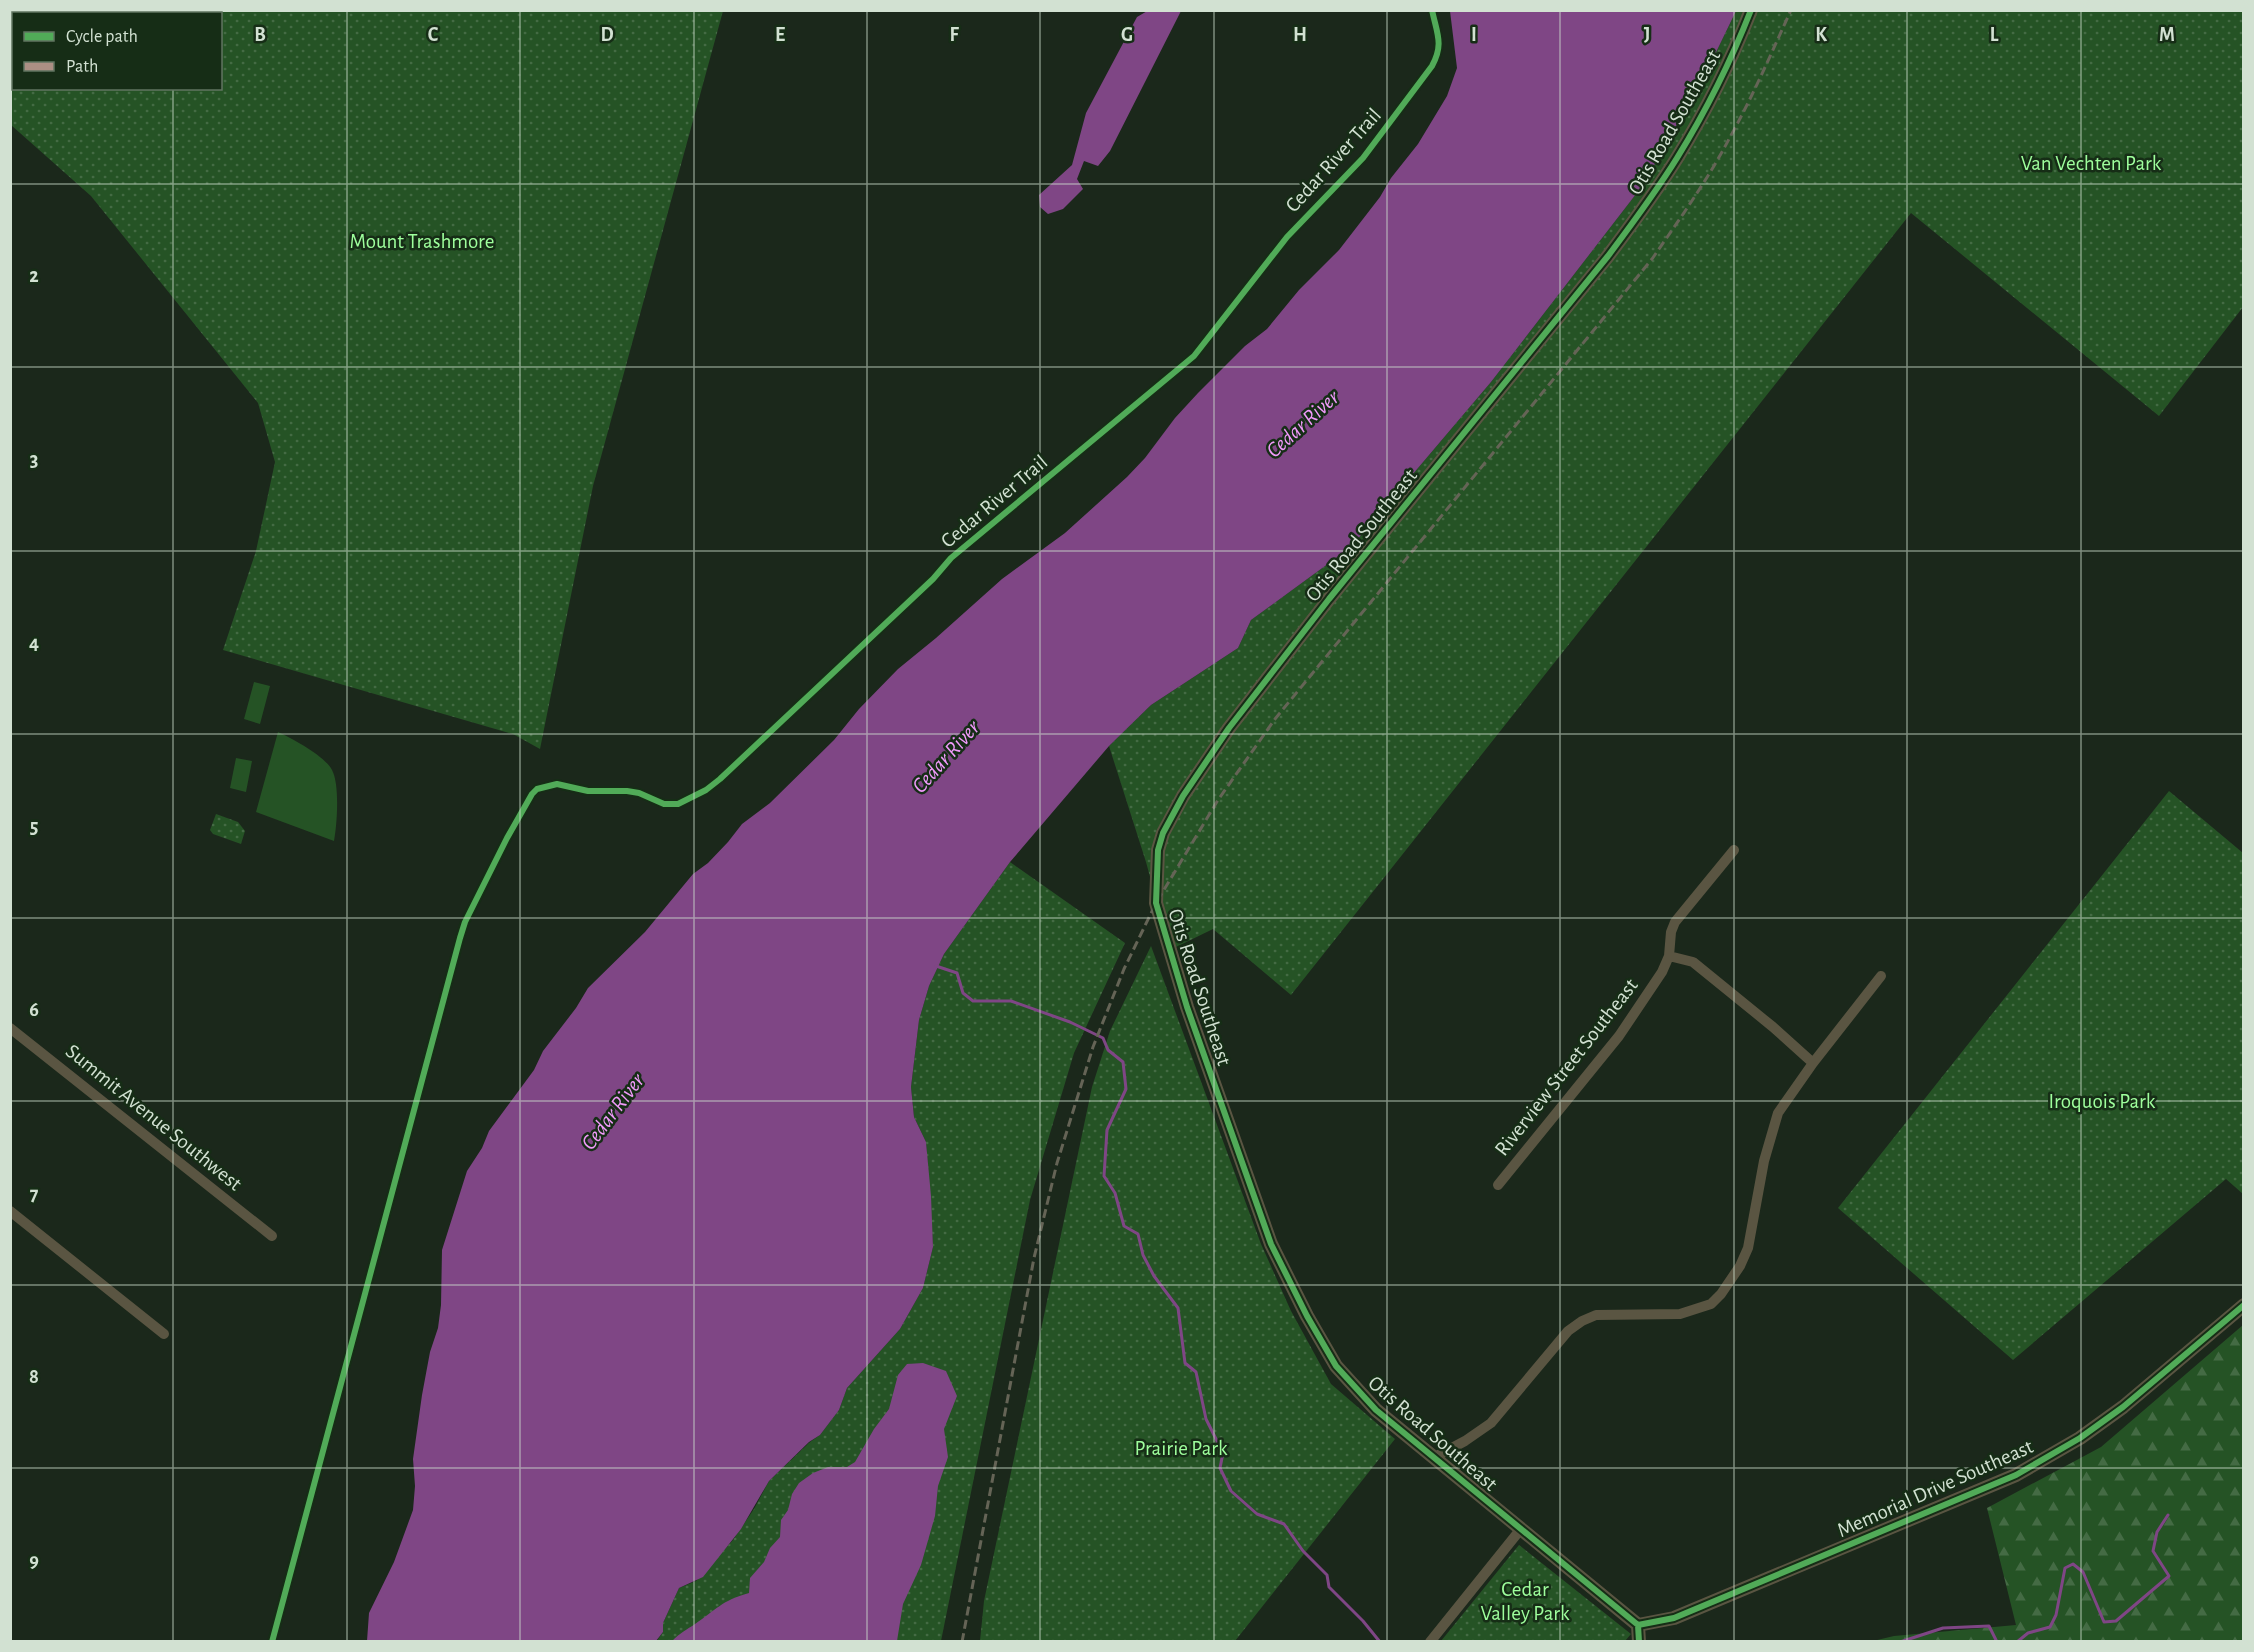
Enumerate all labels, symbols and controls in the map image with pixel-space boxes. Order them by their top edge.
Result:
legend [12,12,222,90]
text: B [254,25,266,45]
text: C [428,25,439,45]
text: D [600,25,614,45]
text: E [775,25,785,45]
text: F [949,25,959,45]
text: G [1121,25,1133,45]
text: H [1293,25,1307,45]
text: I [1471,25,1477,45]
text: J [1644,25,1650,45]
text: K [1815,25,1827,45]
text: L [1990,25,1999,45]
text: M [2159,25,2175,45]
text: Cycle path [66,28,138,46]
street label: Otis Road Southeast [1624,46,1725,198]
text: Path [66,58,98,76]
street label: Cedar River Trail [1282,104,1385,216]
park label: Van Vechten Park [2021,153,2162,174]
park label: Mount Trashmore [349,231,495,252]
text: 2 [29,266,39,286]
water label: Cedar River [1262,385,1344,462]
text: 3 [30,450,38,470]
street label: Cedar River Trail [937,451,1051,552]
street label: Otis Road Southeast [1302,465,1421,605]
text: 4 [29,633,39,653]
water label: Cedar River [908,716,984,797]
text: 5 [30,817,38,837]
street label: Otis Road Southeast [1164,906,1235,1068]
street label: Riverview Street Southeast [1491,975,1642,1160]
text: 6 [29,1000,39,1020]
street label: Summit Avenue Southwest [62,1040,246,1195]
water label: Cedar River [577,1069,649,1154]
park label: Iroquois Park [2049,1091,2156,1112]
text: 7 [30,1184,39,1204]
text: 8 [29,1367,39,1387]
street label: Otis Road Southeast [1364,1372,1502,1495]
street label: Memorial Drive Southeast [1834,1436,2037,1541]
park label: Prairie Park [1134,1438,1228,1459]
text: 9 [29,1551,39,1571]
park label: Cedar Valley Park [1480,1579,1570,1624]

